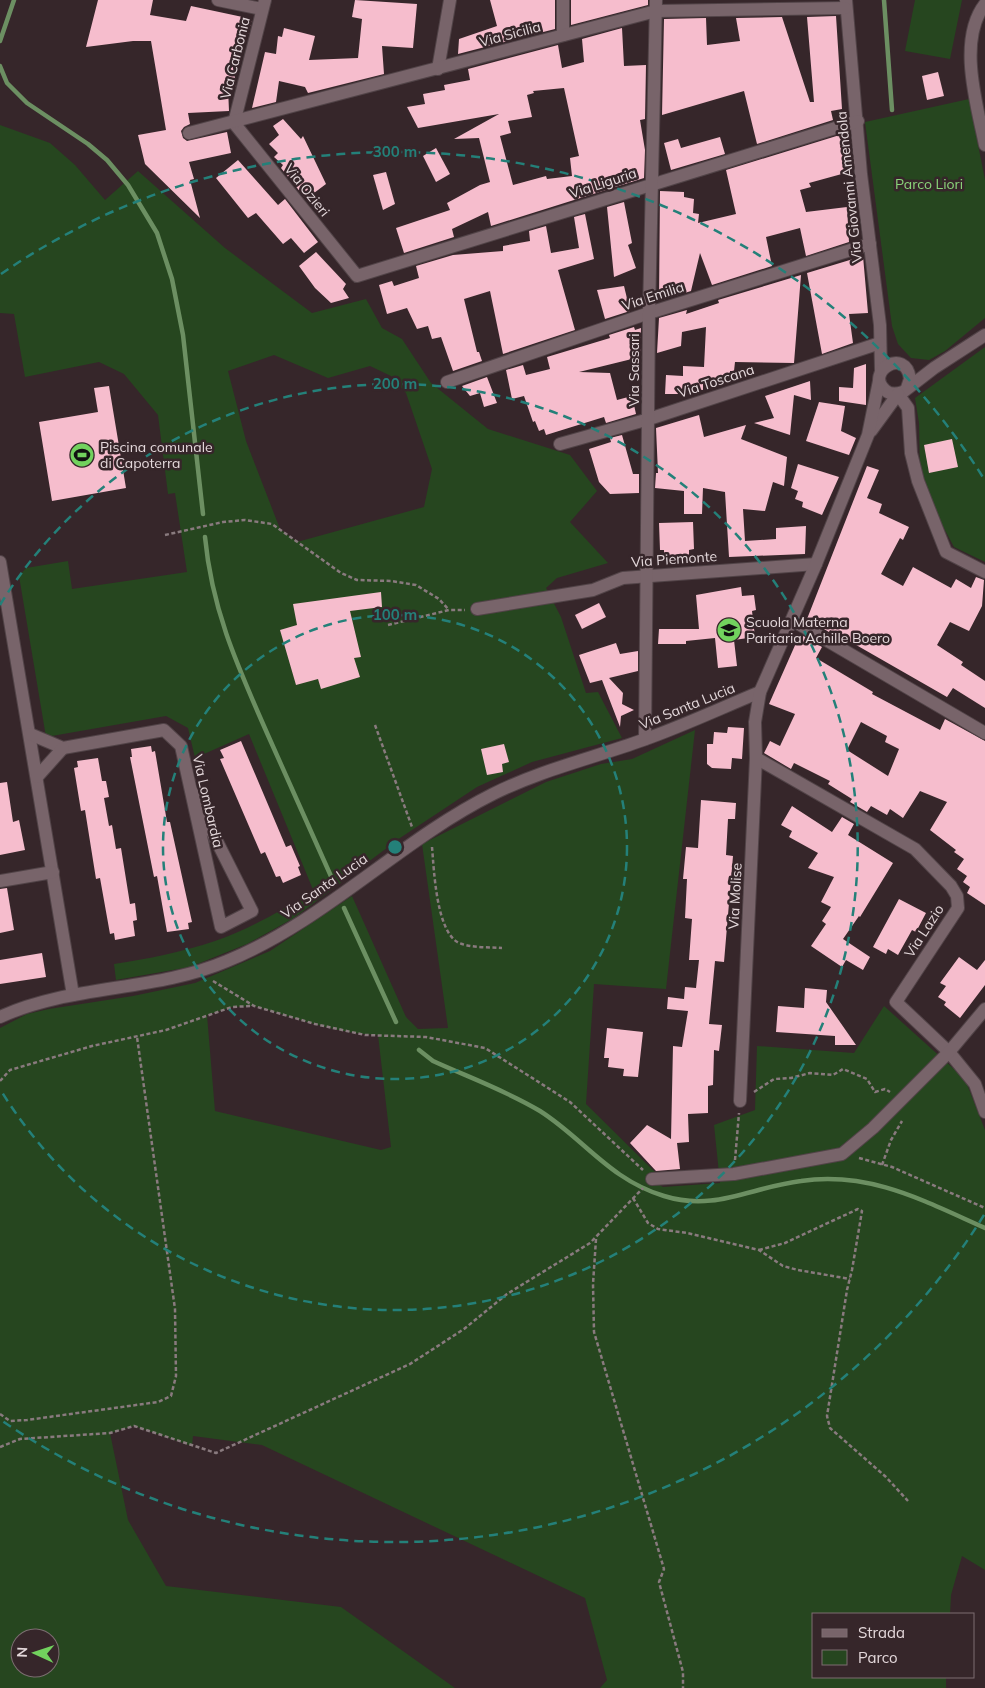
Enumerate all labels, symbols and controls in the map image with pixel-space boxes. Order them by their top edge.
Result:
street label: Via Carbonia [216,15,254,101]
street label: Via Sicilia [477,17,543,51]
street label: Via Giovanni Amendola [832,110,866,264]
text: 300 m [373,142,417,161]
street label: Via Ozieri [280,160,334,220]
street label: Via Liguria [567,164,639,202]
park label: Parco Liori [895,175,963,193]
street label: Via Emilia [620,278,686,314]
street label: Via Sassari [625,334,643,406]
street label: Via Toscana [675,360,757,402]
text: 200 m [373,374,417,393]
place label: Piscina comunale di Capoterra [100,438,213,472]
sports icon: Piscina comunale di Capoterra [69,442,95,468]
street label: Via Piemonte [630,547,718,571]
text: 100 m [373,605,417,624]
place label: Scuola Materna Paritaria Achille Boero [746,613,890,647]
school or university icon: Scuola Materna Paritaria Achille Boero [716,617,742,643]
street label: Via Santa Lucia [636,679,738,733]
street label: Via Lombardia [189,753,227,849]
centre of rings [386,838,404,856]
street label: Via Santa Lucia [277,849,371,923]
street label: Via Molise [724,862,746,930]
street label: Via Lazio [900,901,948,961]
legend [812,1613,975,1678]
text: Strada [858,1623,905,1642]
north arrow [10,1628,60,1678]
text: N [13,1647,31,1658]
text: Parco [858,1648,898,1667]

